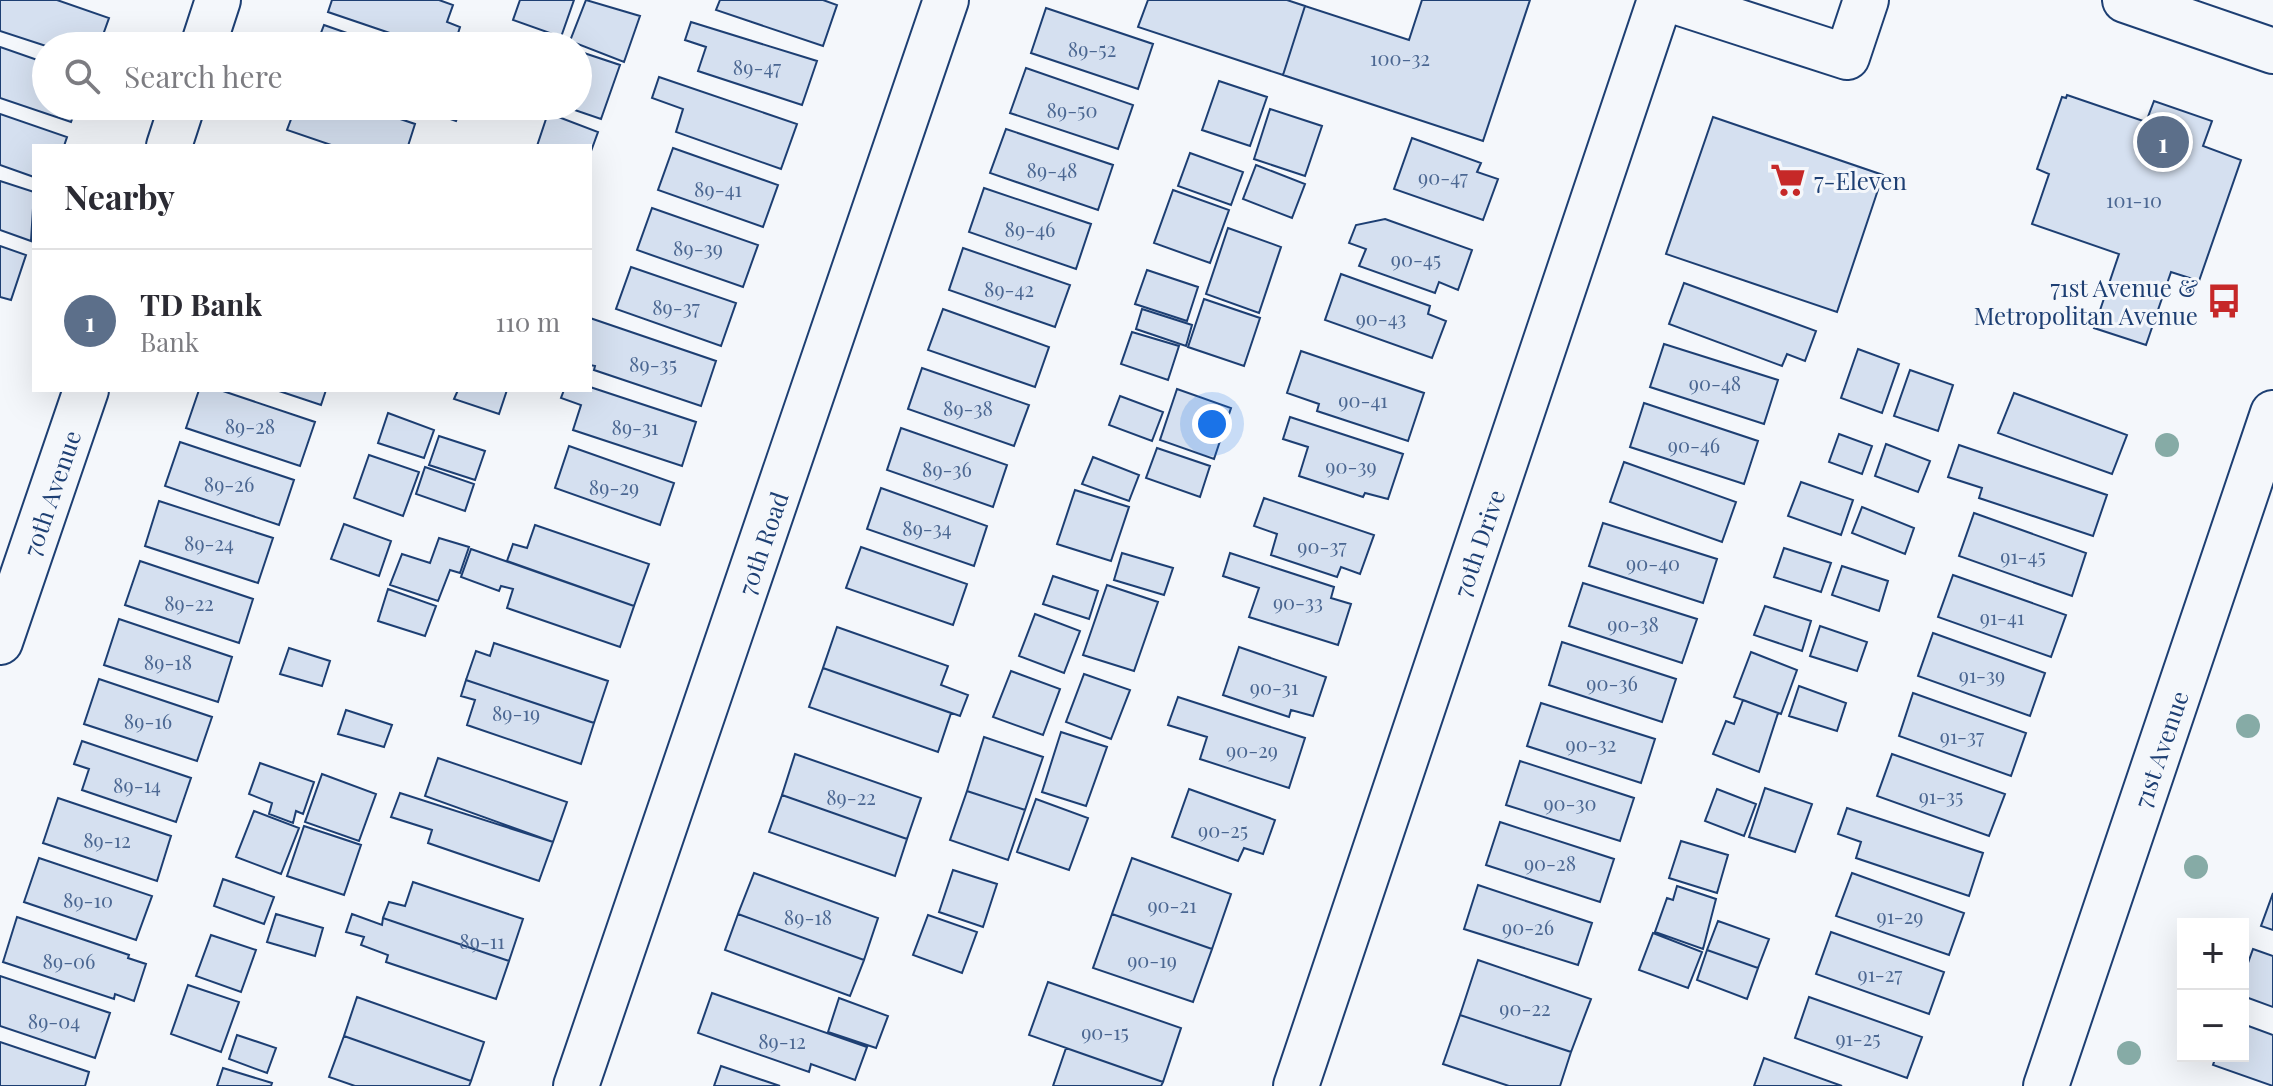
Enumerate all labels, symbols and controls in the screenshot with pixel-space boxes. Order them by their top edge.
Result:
search box [32,32,592,120]
house number: 89-52 [1068,35,1116,62]
house number: 100-32 [1370,44,1430,71]
house number: 89-47 [733,53,781,80]
icon: search [60,54,104,98]
text: Search here [124,56,283,96]
house number: 89-50 [1047,96,1097,123]
pin: 1 [2137,112,2189,172]
house number: 89-48 [1027,156,1077,183]
supermarket icon: 7-Eleven [1769,161,1807,199]
house number: 90-47 [1418,163,1468,190]
place label: 7-Eleven [1814,164,1907,196]
text: Nearby [64,173,175,219]
house number: 89-41 [694,175,742,202]
house number: 101-10 [2106,186,2162,213]
house number: 89-46 [1005,215,1055,242]
house number: 89-39 [673,234,723,261]
house number: 90-45 [1391,245,1441,272]
place label: 71st Avenue & Metropolitan Avenue [1974,271,2198,331]
house number: 89-42 [984,275,1034,302]
bus stop icon: 71st Avenue & Metropolitan Avenue [2205,282,2243,320]
text: TD Bank [140,284,262,324]
house number: 89-37 [652,293,700,320]
text: 1 [85,304,95,339]
text: 110 m [496,304,560,339]
house number: 90-43 [1356,304,1406,331]
text: Bank [140,324,199,359]
house number: 89-35 [629,350,677,377]
house number: 90-48 [1689,369,1741,396]
house number: 90-41 [1338,386,1388,413]
house number: 89-38 [943,394,993,421]
your location [1192,404,1232,444]
house number: 89-28 [225,412,275,439]
house number: 89-31 [612,413,658,440]
street label: 70th Avenue [15,426,87,560]
house number: 90-46 [1668,431,1720,458]
house number: 90-39 [1325,452,1377,479]
house number: 89-36 [922,455,972,482]
house number: 89-26 [204,470,254,497]
house number: 89-29 [589,473,639,500]
street label: 70th Drive [1445,485,1511,601]
street label: 70th Road [729,487,795,599]
house number: 89-34 [902,514,952,541]
house number: 89-24 [184,529,234,556]
house number: 90-37 [1297,532,1347,559]
house number: 91-45 [2000,542,2046,569]
house number: 90-40 [1626,549,1680,576]
house number: 90-33 [1273,588,1323,615]
house number: 89-22 [164,589,214,616]
house number: 91-41 [1980,603,2024,630]
house number: 90-38 [1607,610,1659,637]
house number: 89-18 [144,648,192,675]
house number: 91-39 [1959,661,2005,688]
house number: 90-36 [1586,669,1638,696]
house number: 90-31 [1250,673,1298,700]
street label: 71st Avenue [2125,686,2195,812]
house number: 89-19 [492,699,540,726]
house number: 89-16 [124,707,172,734]
house number: 91-37 [1940,722,1984,749]
house number: 90-32 [1566,730,1616,757]
house number: 90-29 [1226,736,1278,763]
house number: 89-14 [113,771,161,798]
house number: 91-35 [1919,782,1963,809]
house number: 89-22 [826,783,876,810]
house number: 90-30 [1543,789,1597,816]
house number: 90-25 [1198,816,1248,843]
house number: 89-12 [83,826,131,853]
house number: 90-28 [1524,849,1576,876]
house number: 89-10 [63,886,113,913]
house number: 90-21 [1147,891,1197,918]
house number: 91-29 [1876,902,1924,929]
house number: 89-18 [784,903,832,930]
house number: 90-26 [1502,913,1554,940]
map controls [2177,918,2249,1062]
button: + [2177,918,2249,990]
house number: 89-11 [459,927,505,954]
house number: 90-19 [1127,946,1177,973]
house number: 89-06 [43,947,95,974]
house number: 91-27 [1858,960,1902,987]
button: − [2177,990,2249,1062]
house number: 90-22 [1499,994,1551,1021]
house number: 89-04 [28,1007,80,1034]
house number: 90-15 [1081,1018,1129,1045]
house number: 91-25 [1835,1024,1881,1051]
house number: 89-12 [758,1027,806,1054]

